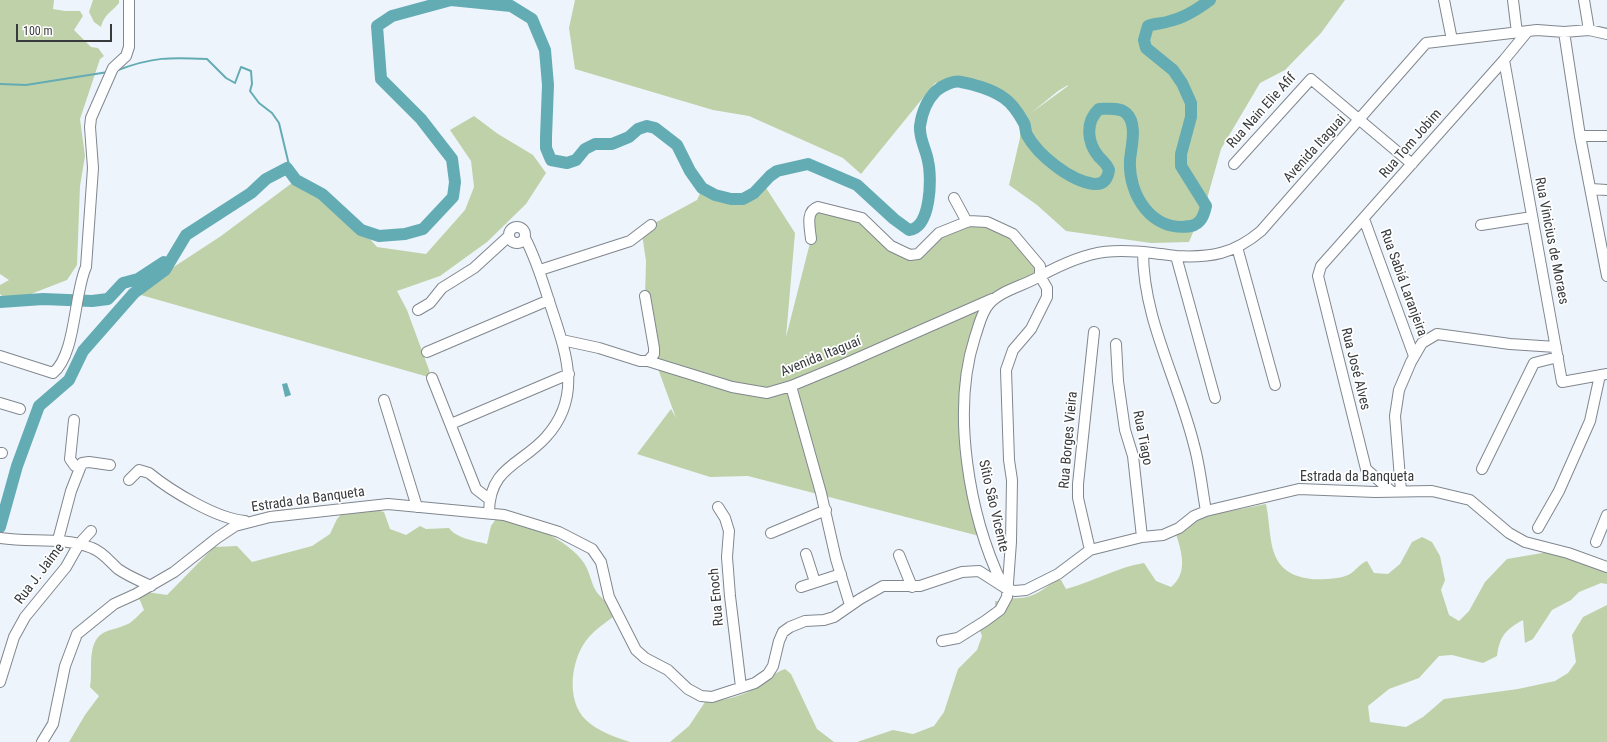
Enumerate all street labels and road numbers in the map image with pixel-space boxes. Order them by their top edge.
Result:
street label: Rua Nain Elie Afif [1224,70,1300,152]
street label: Rua Tom Jobim [1376,106,1446,182]
street label: Avenida Itaguai [1280,112,1350,186]
street label: Rua Vinicius de Moraes [1530,176,1572,306]
street label: Rua Sabiá Laranjeira [1376,227,1430,339]
street label: Rua José Alves [1337,326,1373,412]
street label: Avenida Itaguaí [778,333,864,381]
street label: Rua Borges Vieira [1056,391,1082,489]
street label: Rua Tiago [1128,409,1156,467]
street label: Sítio São Vicente [974,458,1012,554]
street label: Estrada da Banqueta [1300,469,1414,485]
street label: Estrada da Banqueta [250,484,366,516]
street label: Rua J. Jaime [12,540,68,608]
street label: Rua Enoch [706,567,728,627]

